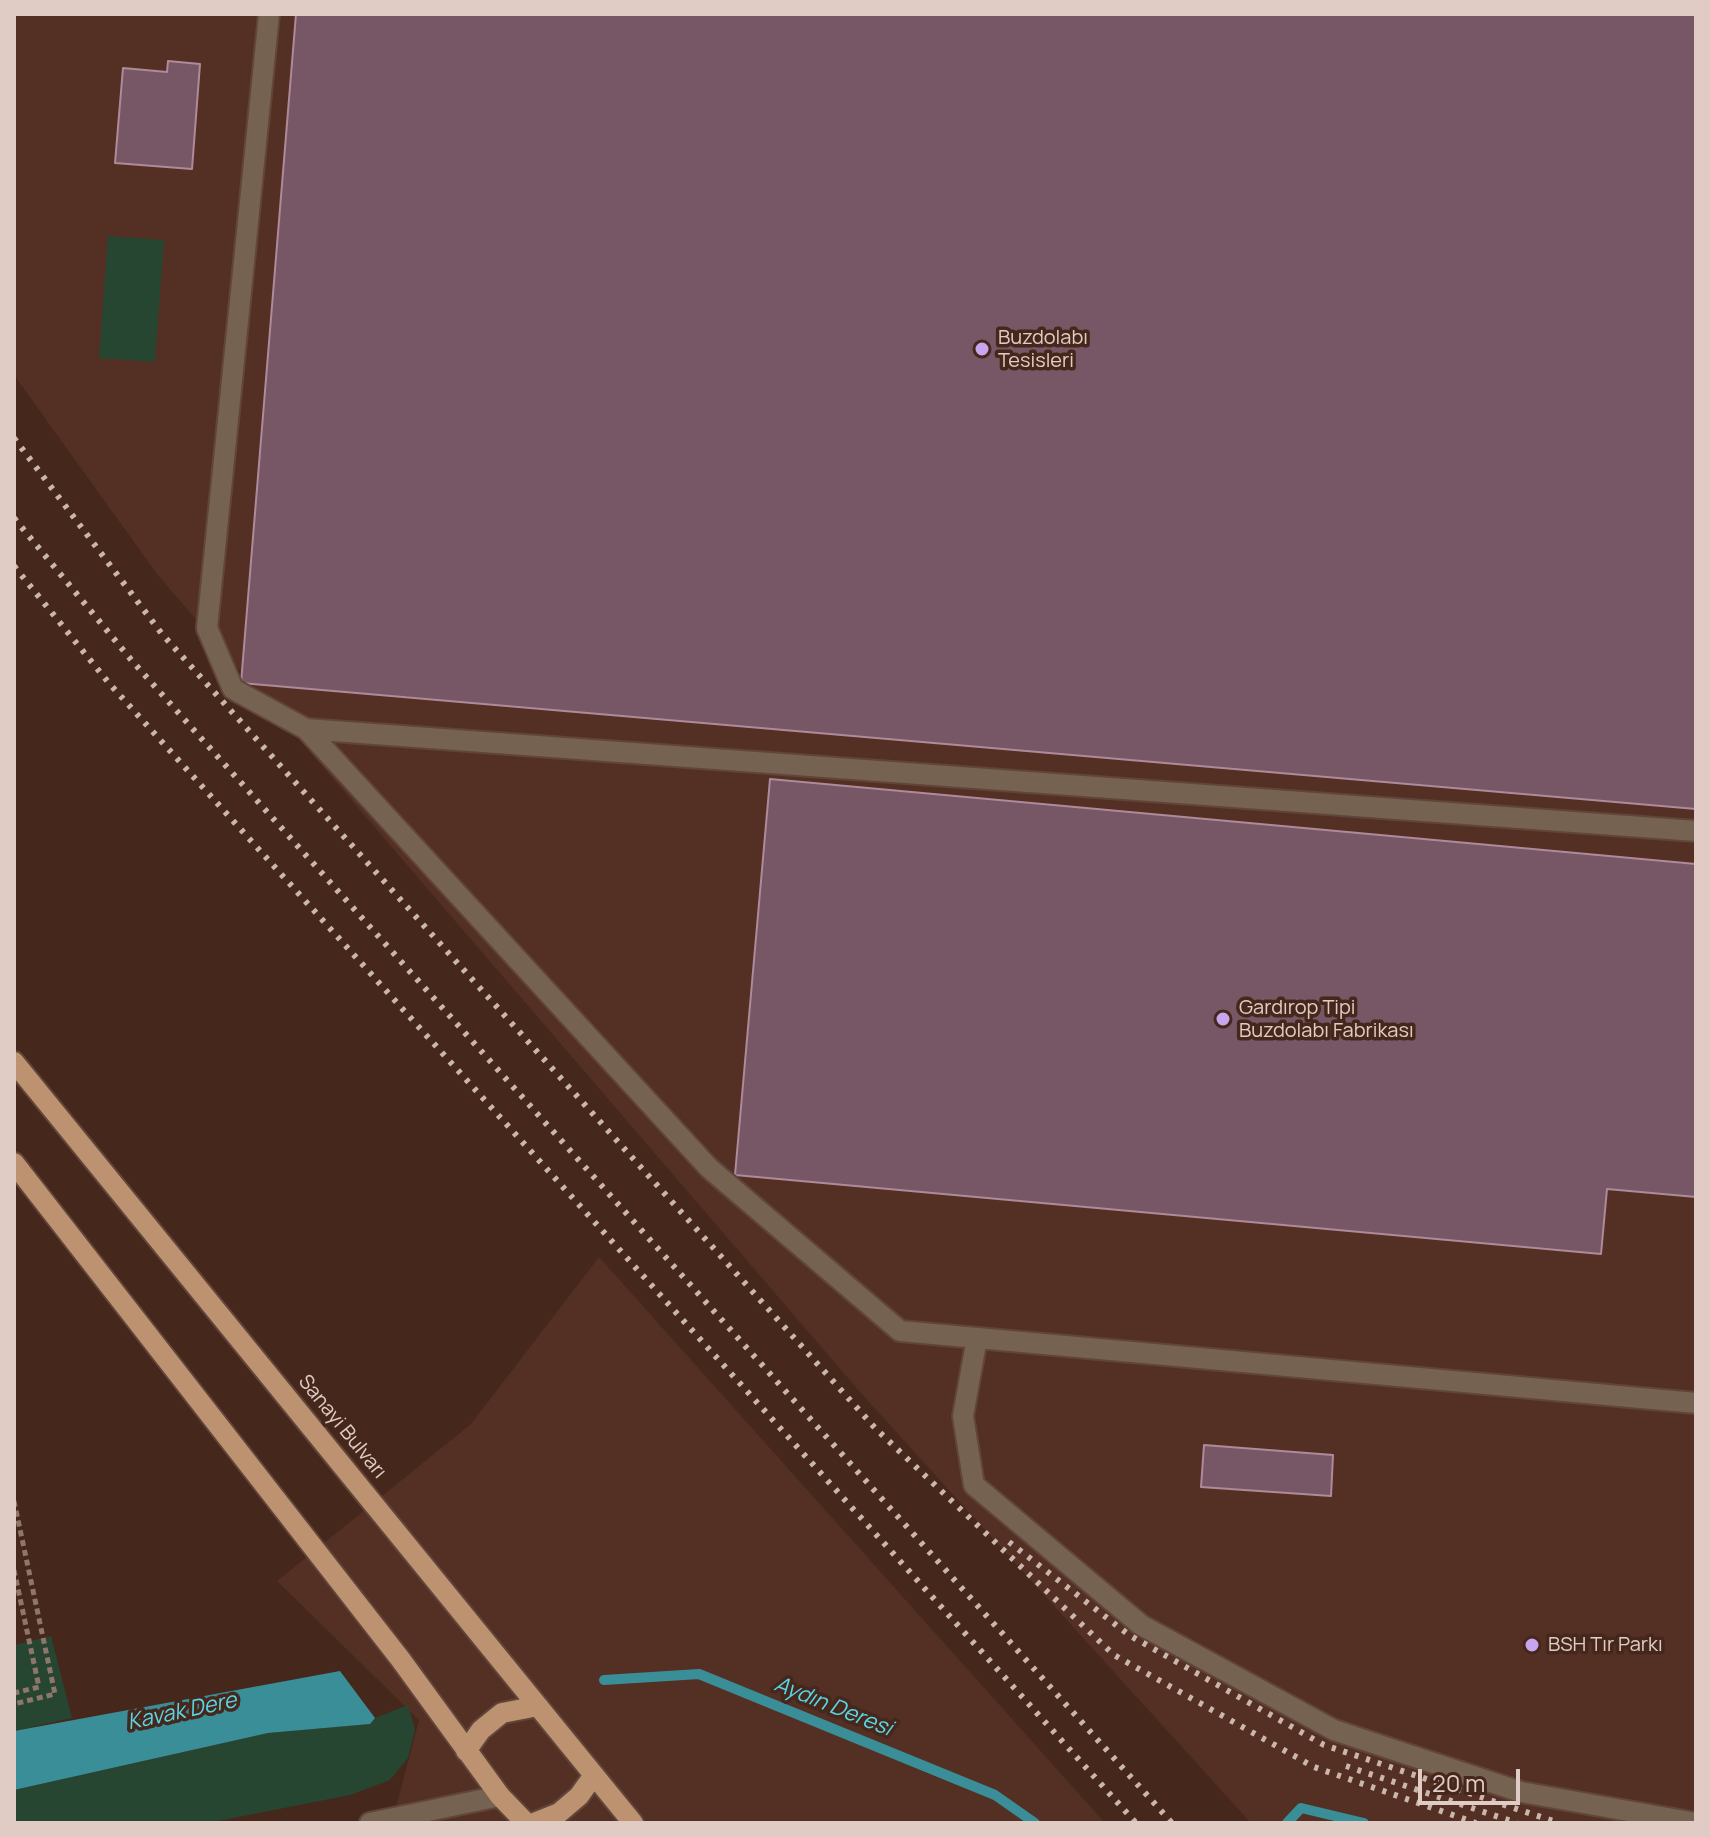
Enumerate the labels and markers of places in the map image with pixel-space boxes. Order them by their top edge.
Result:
place label: Buzdolabı Tesisleri [998,326,1088,373]
marker: Buzdolabı Tesisleri [973,340,991,358]
place label: Gardırop Tipi Buzdolabı Fabrikası [1239,996,1414,1043]
marker: Gardırop Tipi Buzdolabı Fabrikası [1214,1010,1232,1028]
place label: BSH Tır Parkı [1548,1633,1663,1657]
marker: BSH Tır Parkı [1523,1636,1541,1654]

